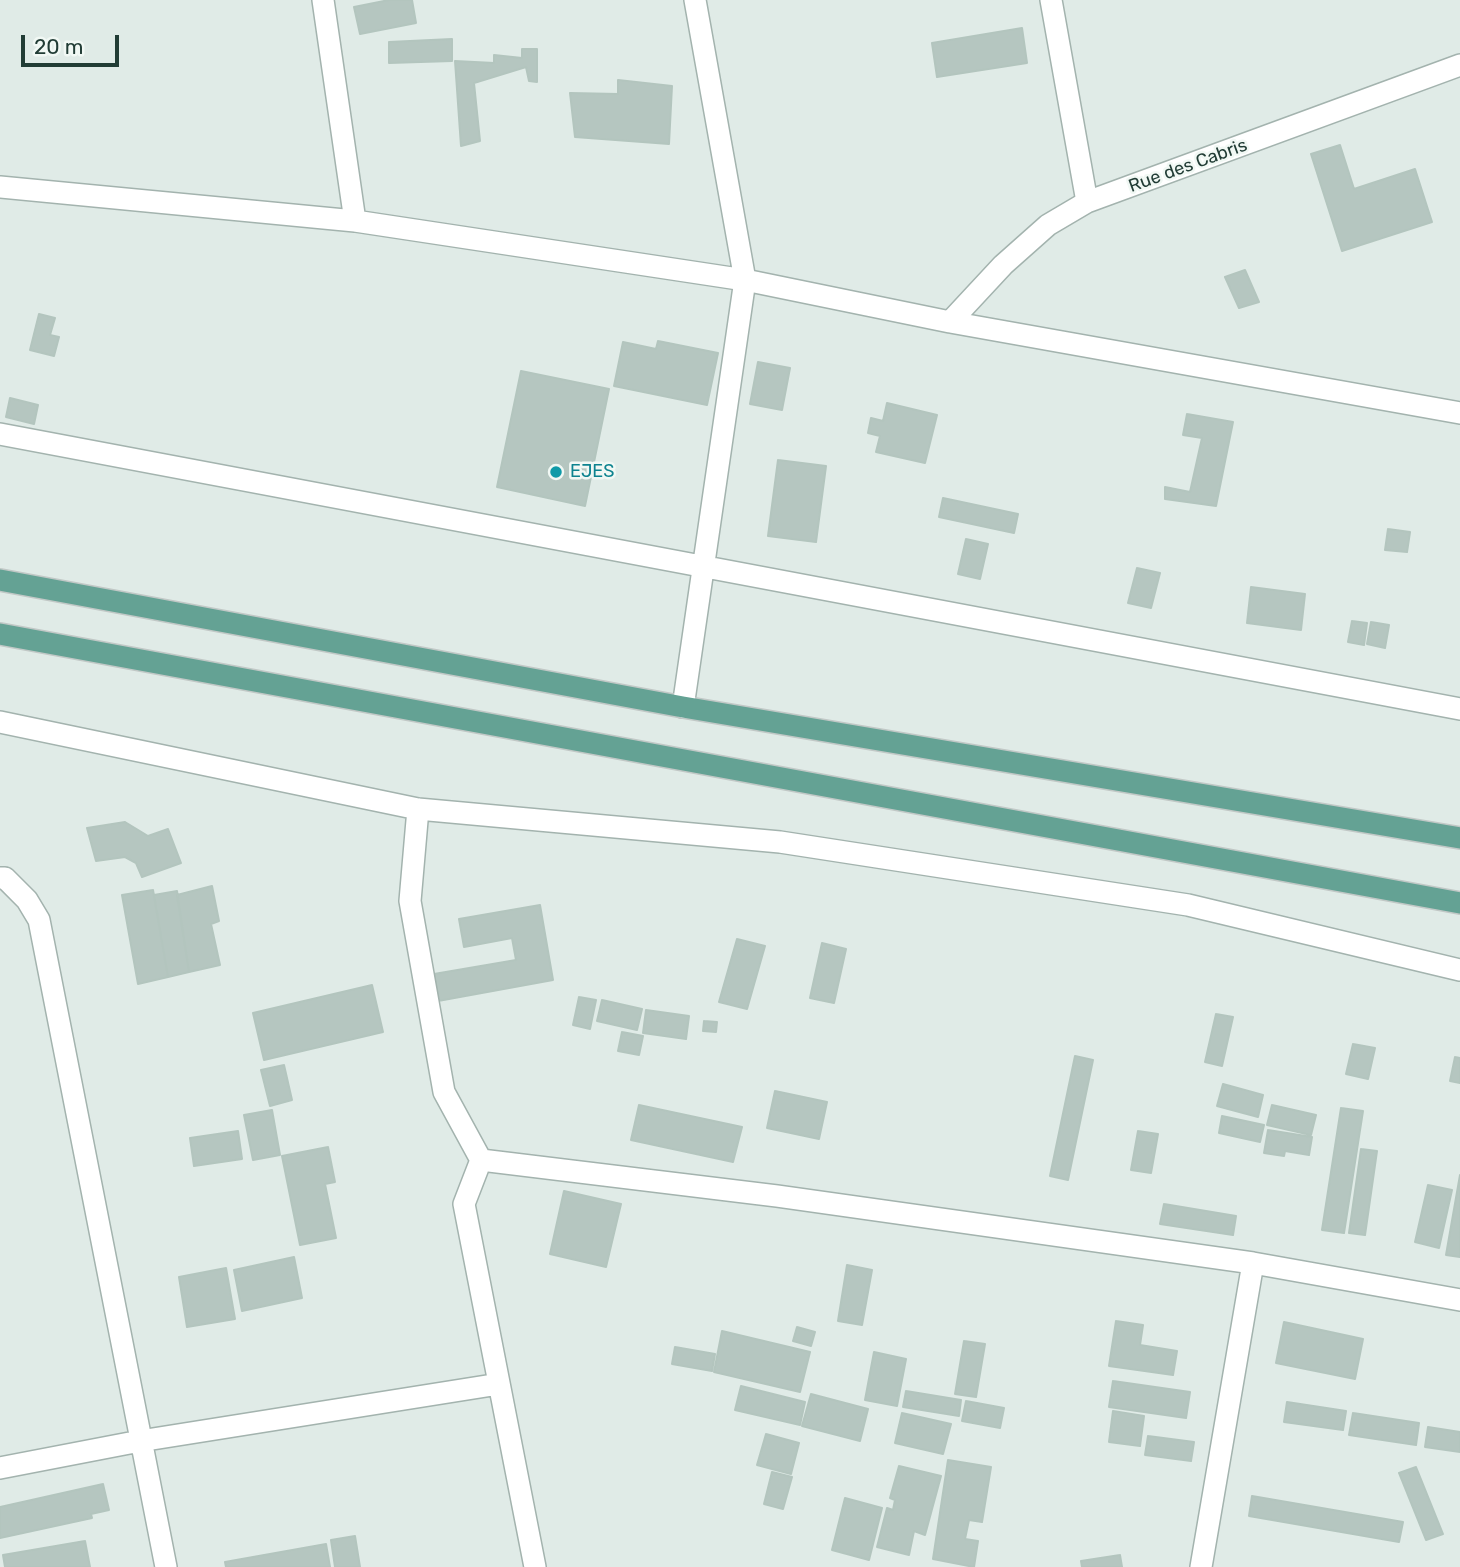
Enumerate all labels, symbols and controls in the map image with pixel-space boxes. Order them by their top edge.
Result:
scale bar [24,21,122,65]
text: 20 m [34,34,83,59]
street label: Rue des Cabris [1126,135,1250,197]
place label: EJES [570,461,614,483]
marker: EJES [548,464,564,480]

